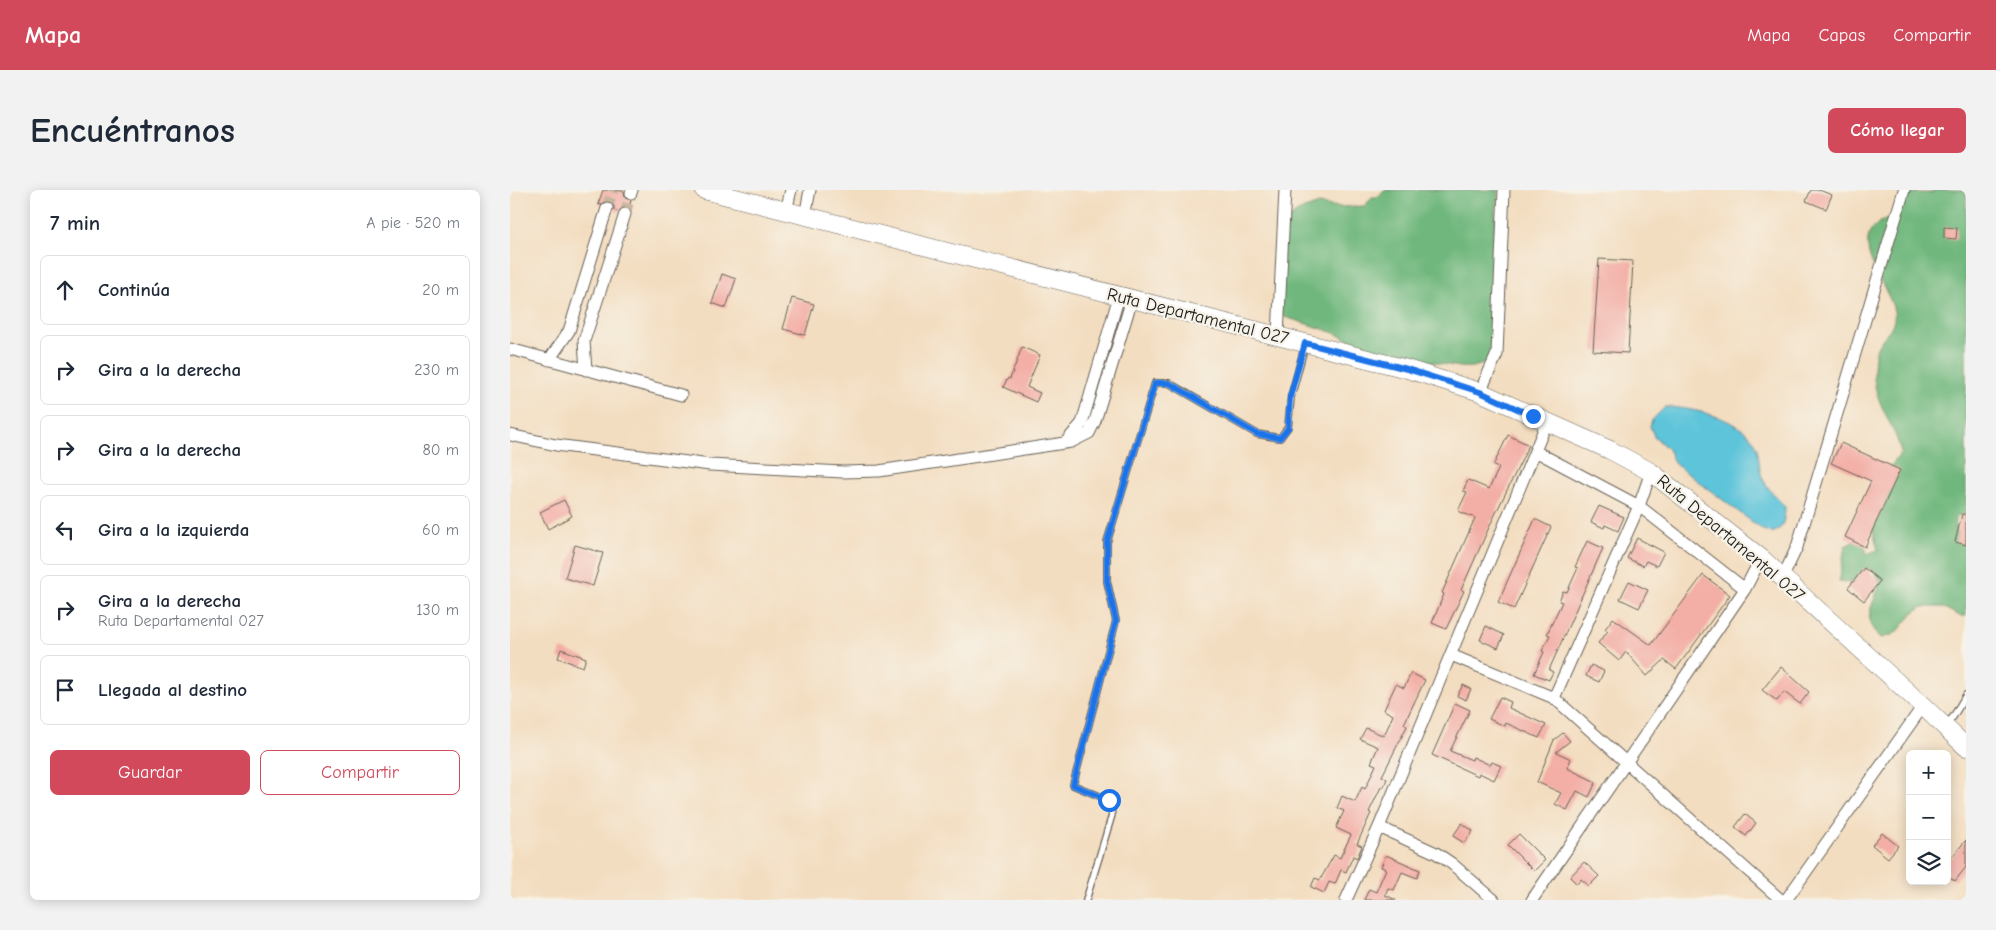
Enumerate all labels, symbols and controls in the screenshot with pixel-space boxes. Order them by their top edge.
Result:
text: Mapa [25,21,81,49]
text: Mapa [1747,25,1790,46]
text: Capas [1818,25,1865,46]
text: Compartir [1893,25,1971,46]
button: Cómo llegar [1828,108,1966,153]
text: Encuéntranos [30,110,235,151]
text: 7 min [50,211,100,235]
text: A pie · 520 m [366,214,460,232]
icon: ahead [51,276,79,304]
text: Continúa [98,279,170,301]
text: 20 m [422,281,459,299]
street label: Ruta Departamental 027 [1105,284,1291,349]
icon: right [51,356,79,384]
text: Gira a la derecha [98,359,241,381]
text: 230 m [414,361,459,379]
route end [1522,405,1545,428]
icon: right [51,436,79,464]
text: Gira a la derecha [98,439,241,461]
text: 80 m [422,441,459,459]
street label: Ruta Departamental 027 [1652,470,1809,607]
icon: left [51,516,79,544]
text: Gira a la izquierda [98,519,249,541]
text: 60 m [422,521,459,539]
text: Gira a la derecha [98,590,241,612]
icon: right [51,596,79,624]
text: 130 m [416,601,459,619]
text: Ruta Departamental 027 [98,612,264,630]
icon: arrive [51,676,79,704]
text: Llegada al destino [98,679,247,701]
button: Guardar [50,750,250,795]
button: Compartir [260,750,460,795]
map controls [1906,750,1951,885]
button: + [1906,750,1951,795]
route start [1098,789,1121,812]
button: − [1906,795,1951,840]
button: layers [1906,840,1951,885]

